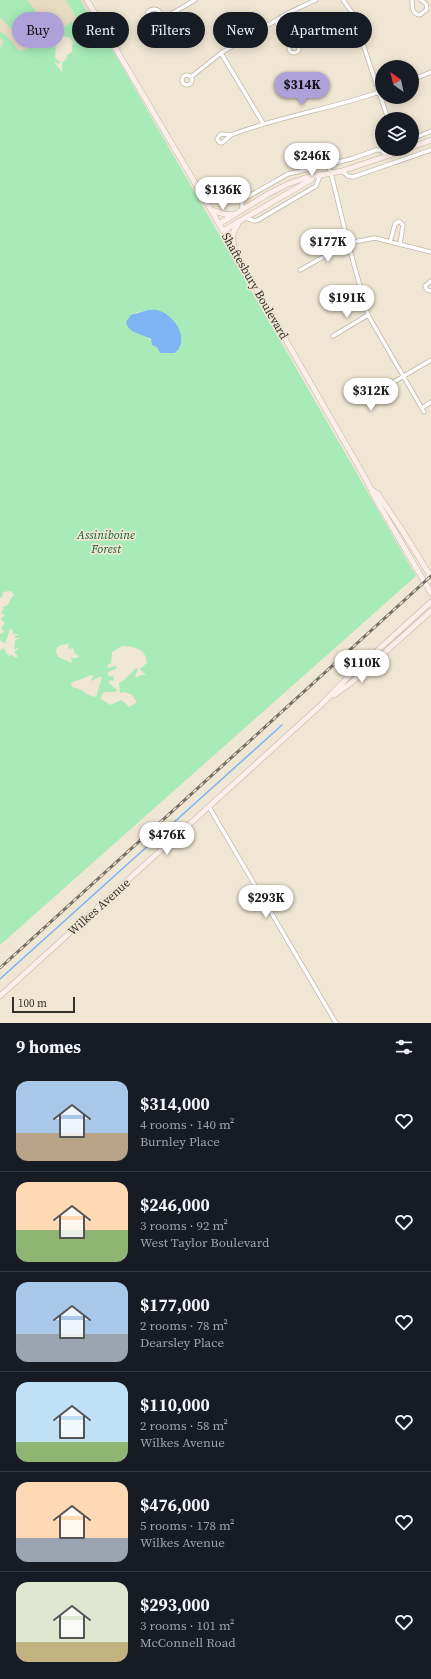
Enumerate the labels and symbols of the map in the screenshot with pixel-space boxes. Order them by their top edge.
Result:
north arrow [375,60,419,104]
pin: $314K [274,72,330,106]
pin: $246K [284,143,340,177]
pin: $136K [195,177,251,211]
pin: $177K [300,229,356,263]
street label: Shaftesbury Boulevard [218,230,292,342]
pin: $191K [319,285,375,319]
pin: $312K [343,378,399,412]
park label: Assiniboine Forest [76,527,135,557]
pin: $110K [334,650,390,684]
pin: $476K [139,822,195,856]
street label: Wilkes Avenue [65,875,133,939]
pin: $293K [238,885,294,919]
scale bar [12,995,75,1014]

